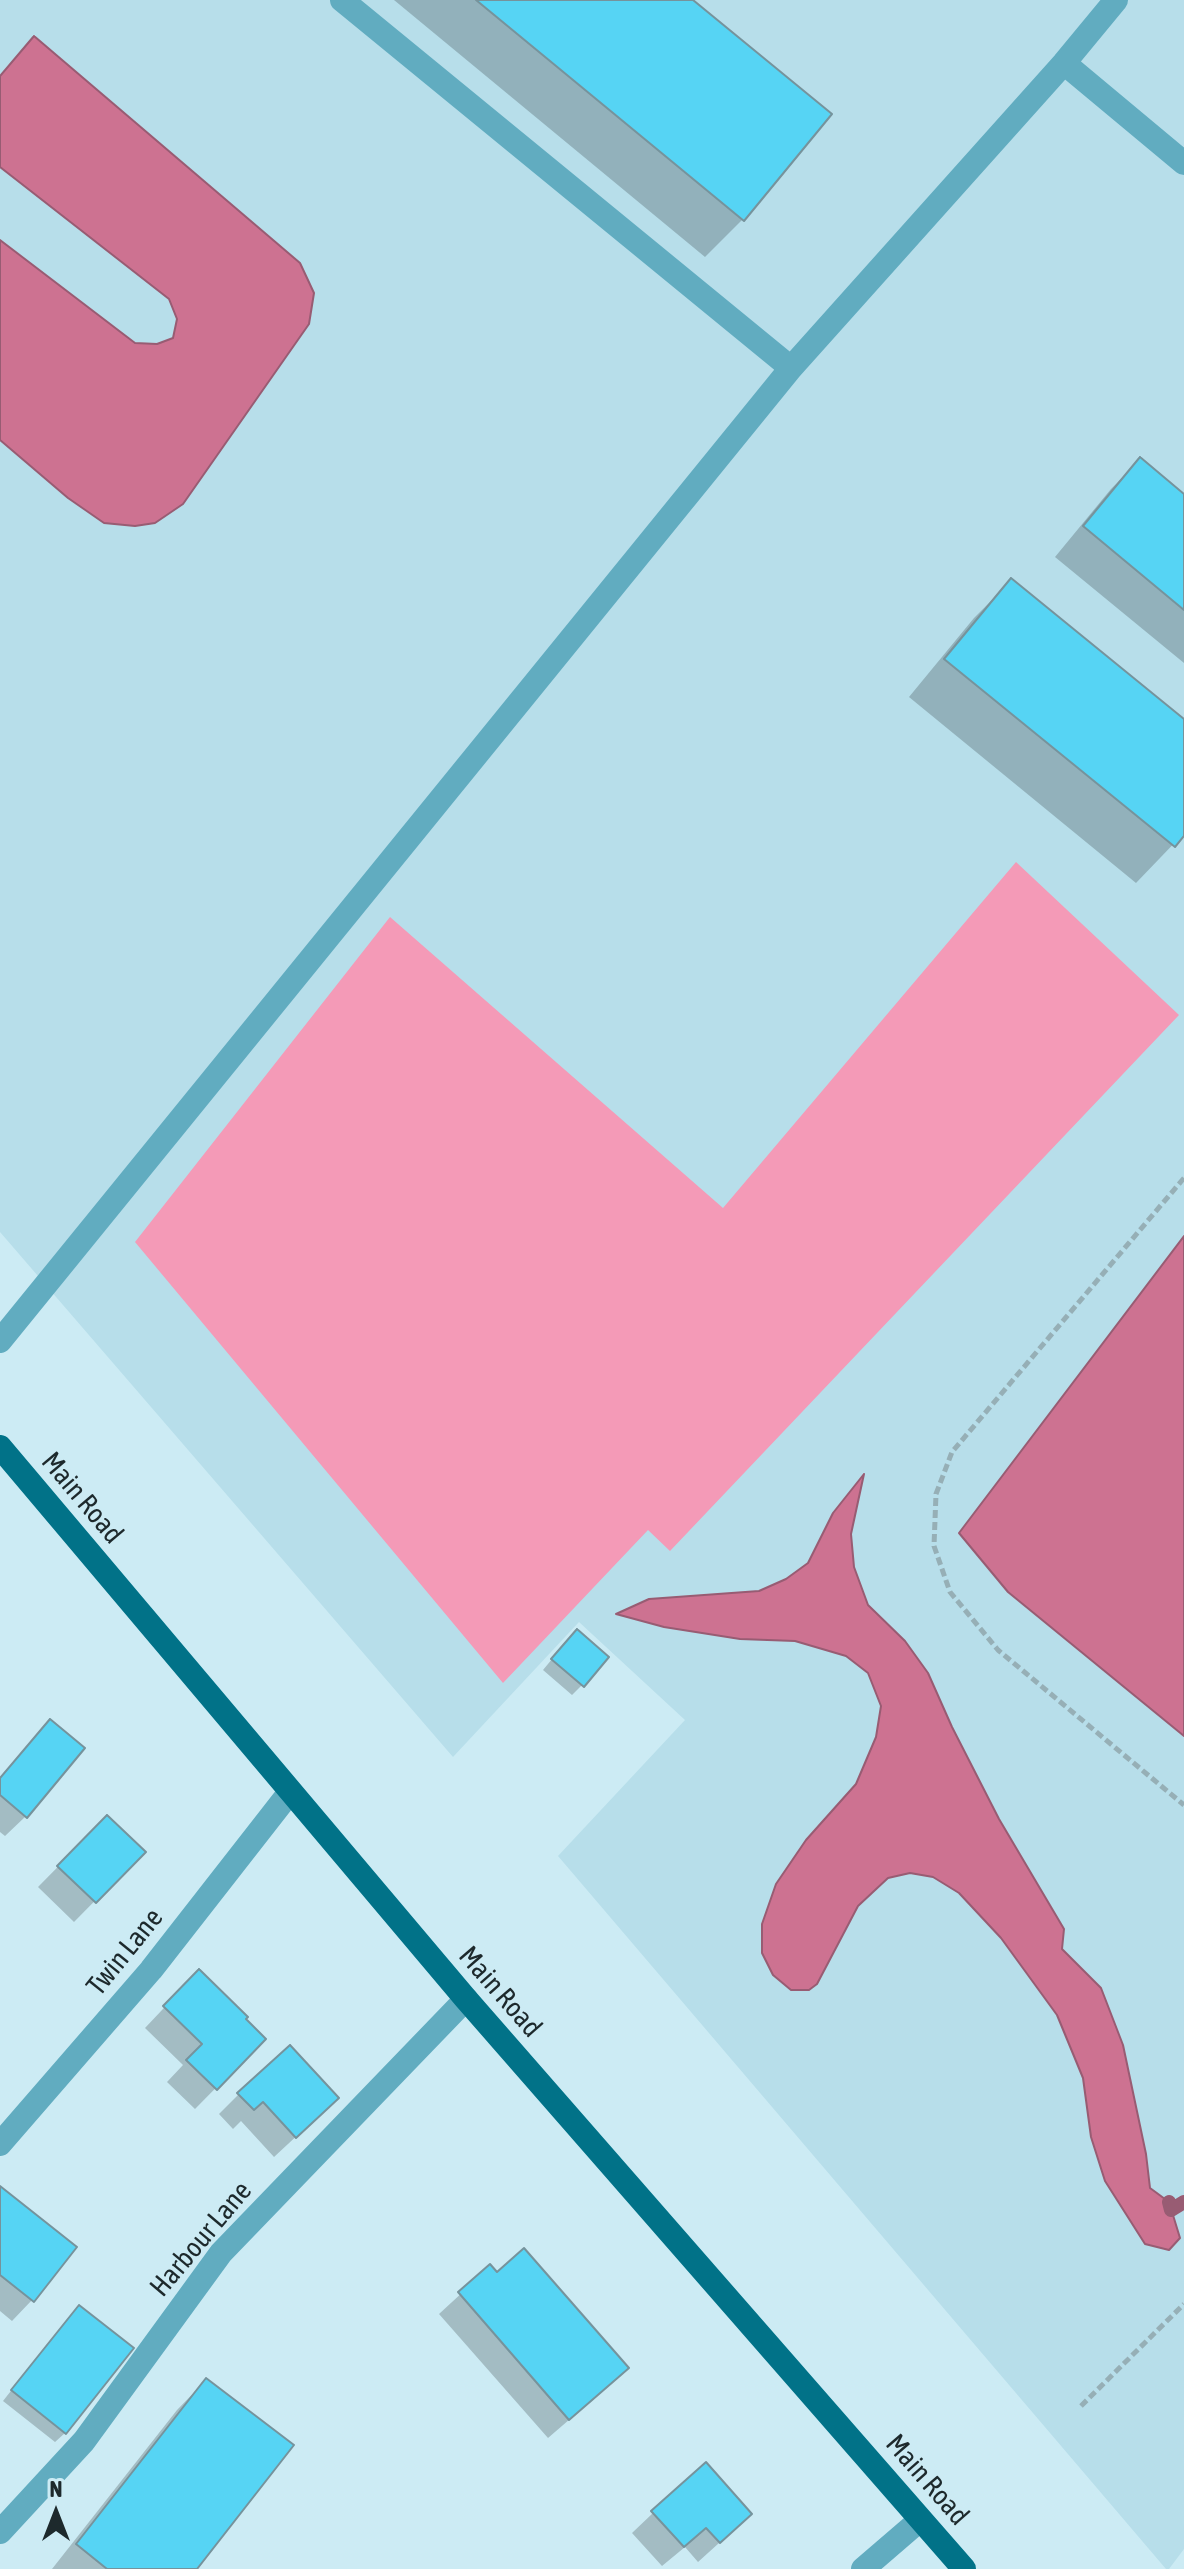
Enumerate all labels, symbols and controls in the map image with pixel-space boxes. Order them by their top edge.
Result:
street label: Main Road [34,1445,130,1551]
street label: Twin Lane [80,1902,170,2002]
street label: Main Road [452,1940,548,2044]
street label: Harbour Lane [143,2175,259,2303]
street label: Main Road [879,2428,975,2532]
north arrow [16,2473,96,2553]
text: N [50,2476,62,2502]

